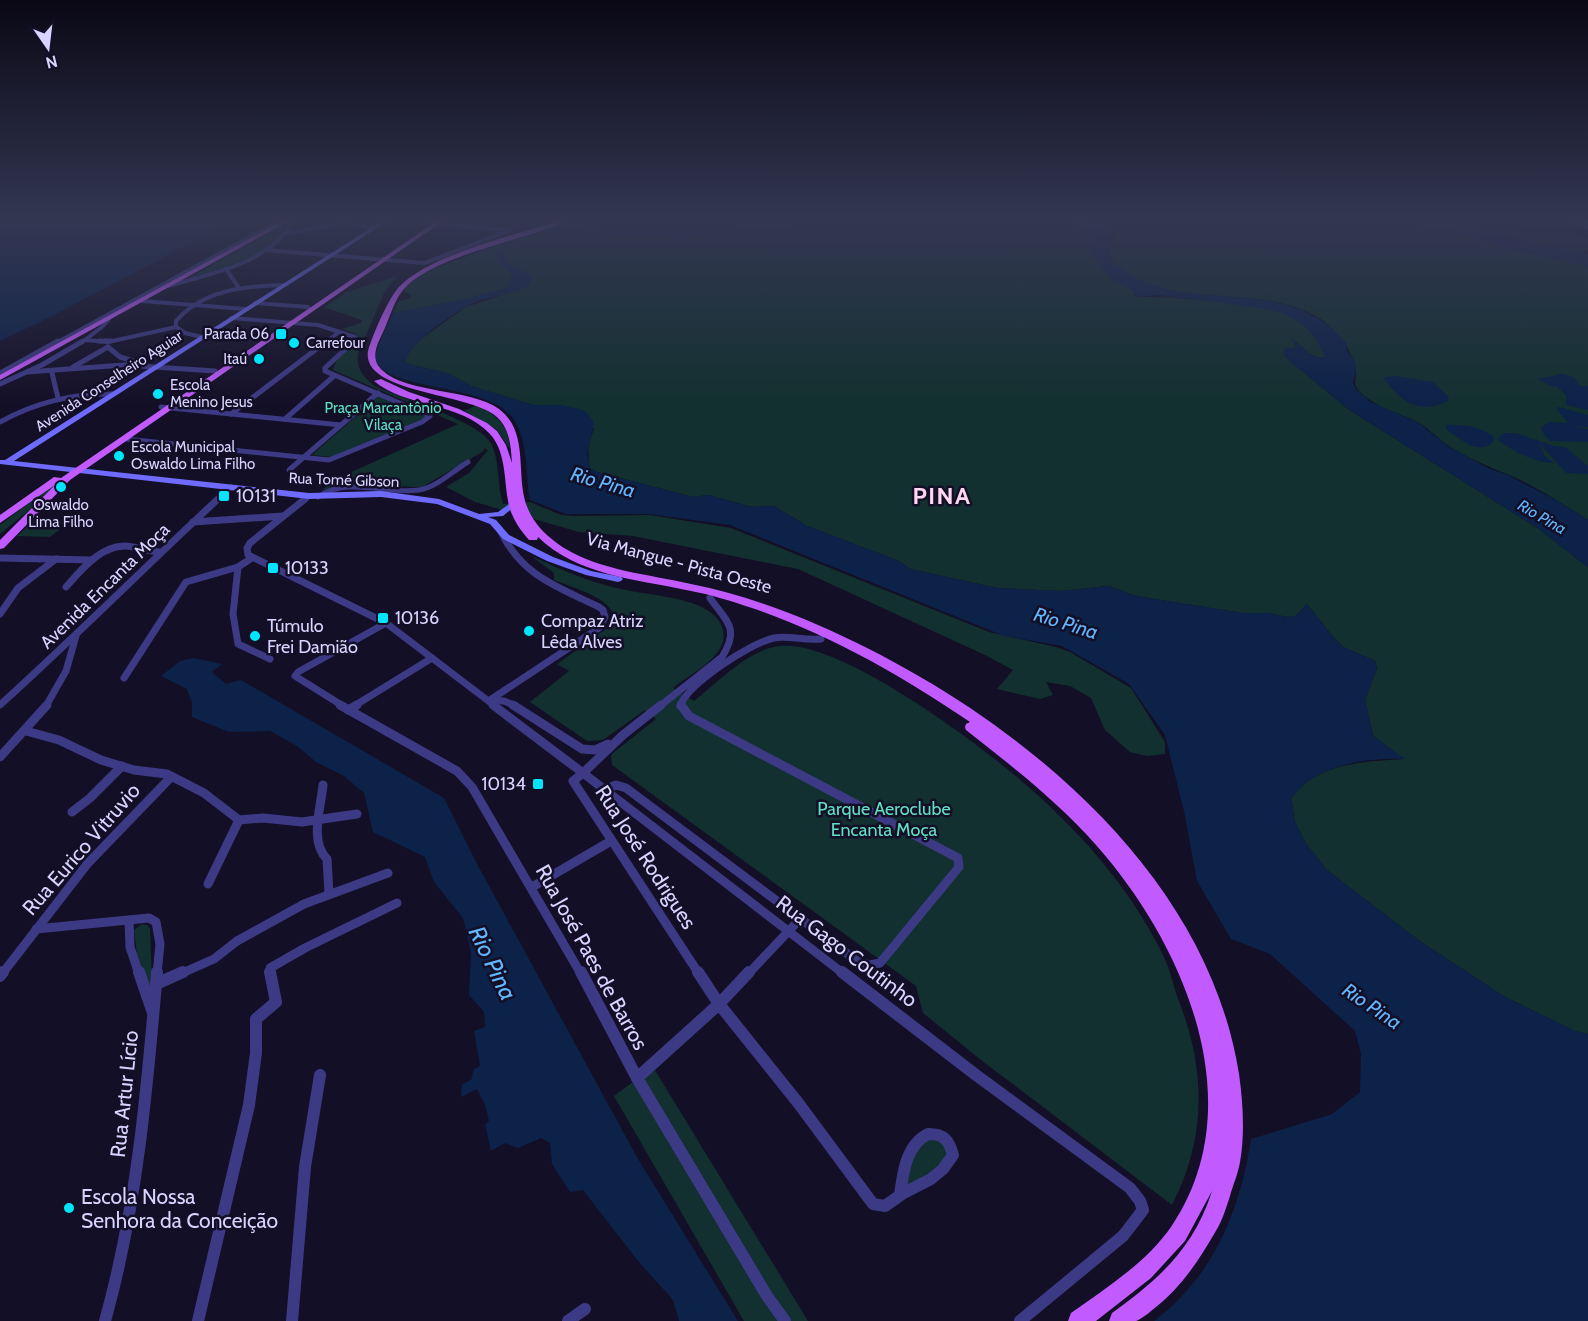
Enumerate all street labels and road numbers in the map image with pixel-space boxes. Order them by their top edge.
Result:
street label: Avenida Conselheiro Aguiar [32,326,186,435]
street label: Rua Tomé Gibson [288,469,400,491]
street label: Avenida Encanta Moça [36,518,175,653]
street label: Via Mangue - Pista Oeste [584,528,774,598]
street label: Rua Eurico Vitruvio [17,778,145,920]
street label: Rua José Rodrigues [590,780,702,934]
street label: Rua José Paes de Barros [531,860,653,1054]
street label: Rua Gago Coutinho [771,890,923,1012]
street label: Rua Artur Lício [105,1029,143,1159]

